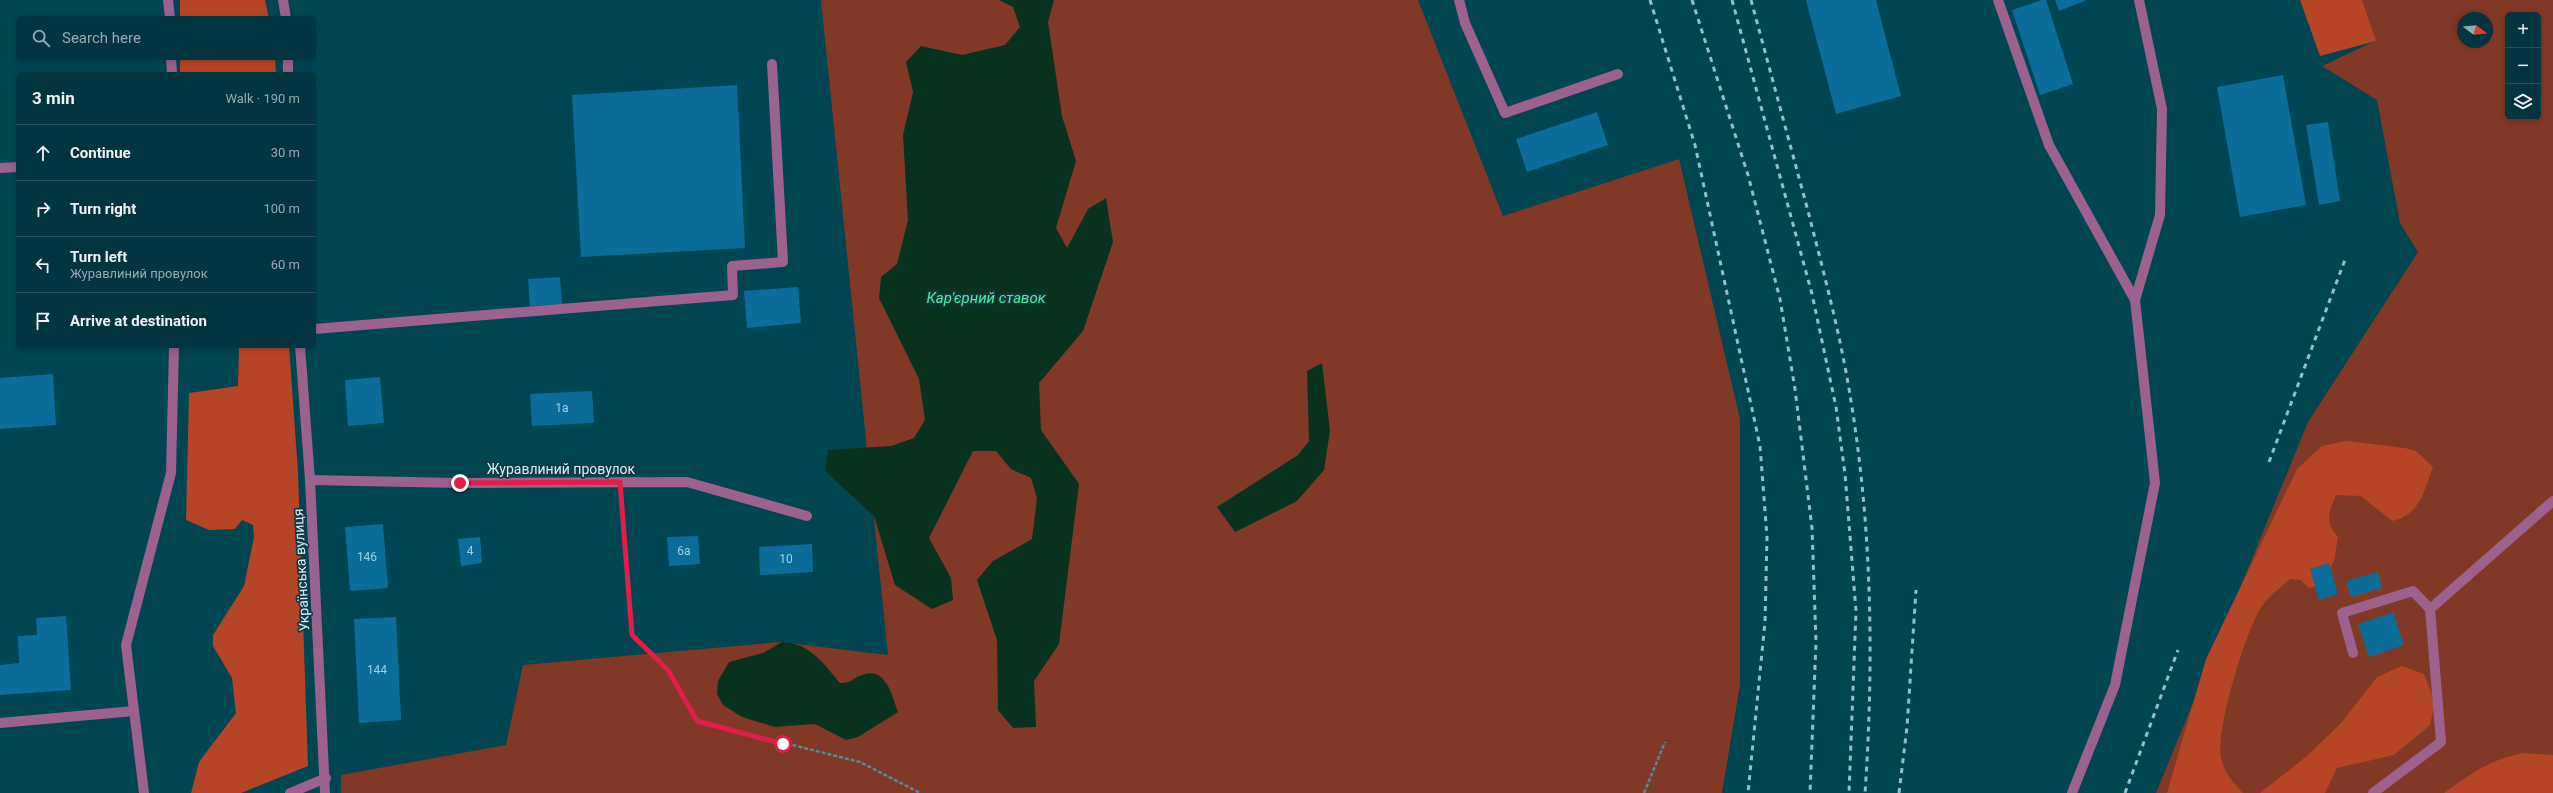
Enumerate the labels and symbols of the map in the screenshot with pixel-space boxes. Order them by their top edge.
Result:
north arrow [2457,12,2493,48]
water label: Кар'єрний ставок [926,289,1047,307]
house number: 1а [555,401,569,415]
street label: Журавлиний провулок [487,461,636,477]
route end [451,474,469,492]
street label: Українська вулиця [290,508,312,632]
house number: 4 [467,544,474,558]
house number: 6а [677,544,691,558]
house number: 146 [357,550,377,564]
house number: 10 [779,552,793,566]
house number: 144 [367,663,387,677]
route start [774,735,792,753]

